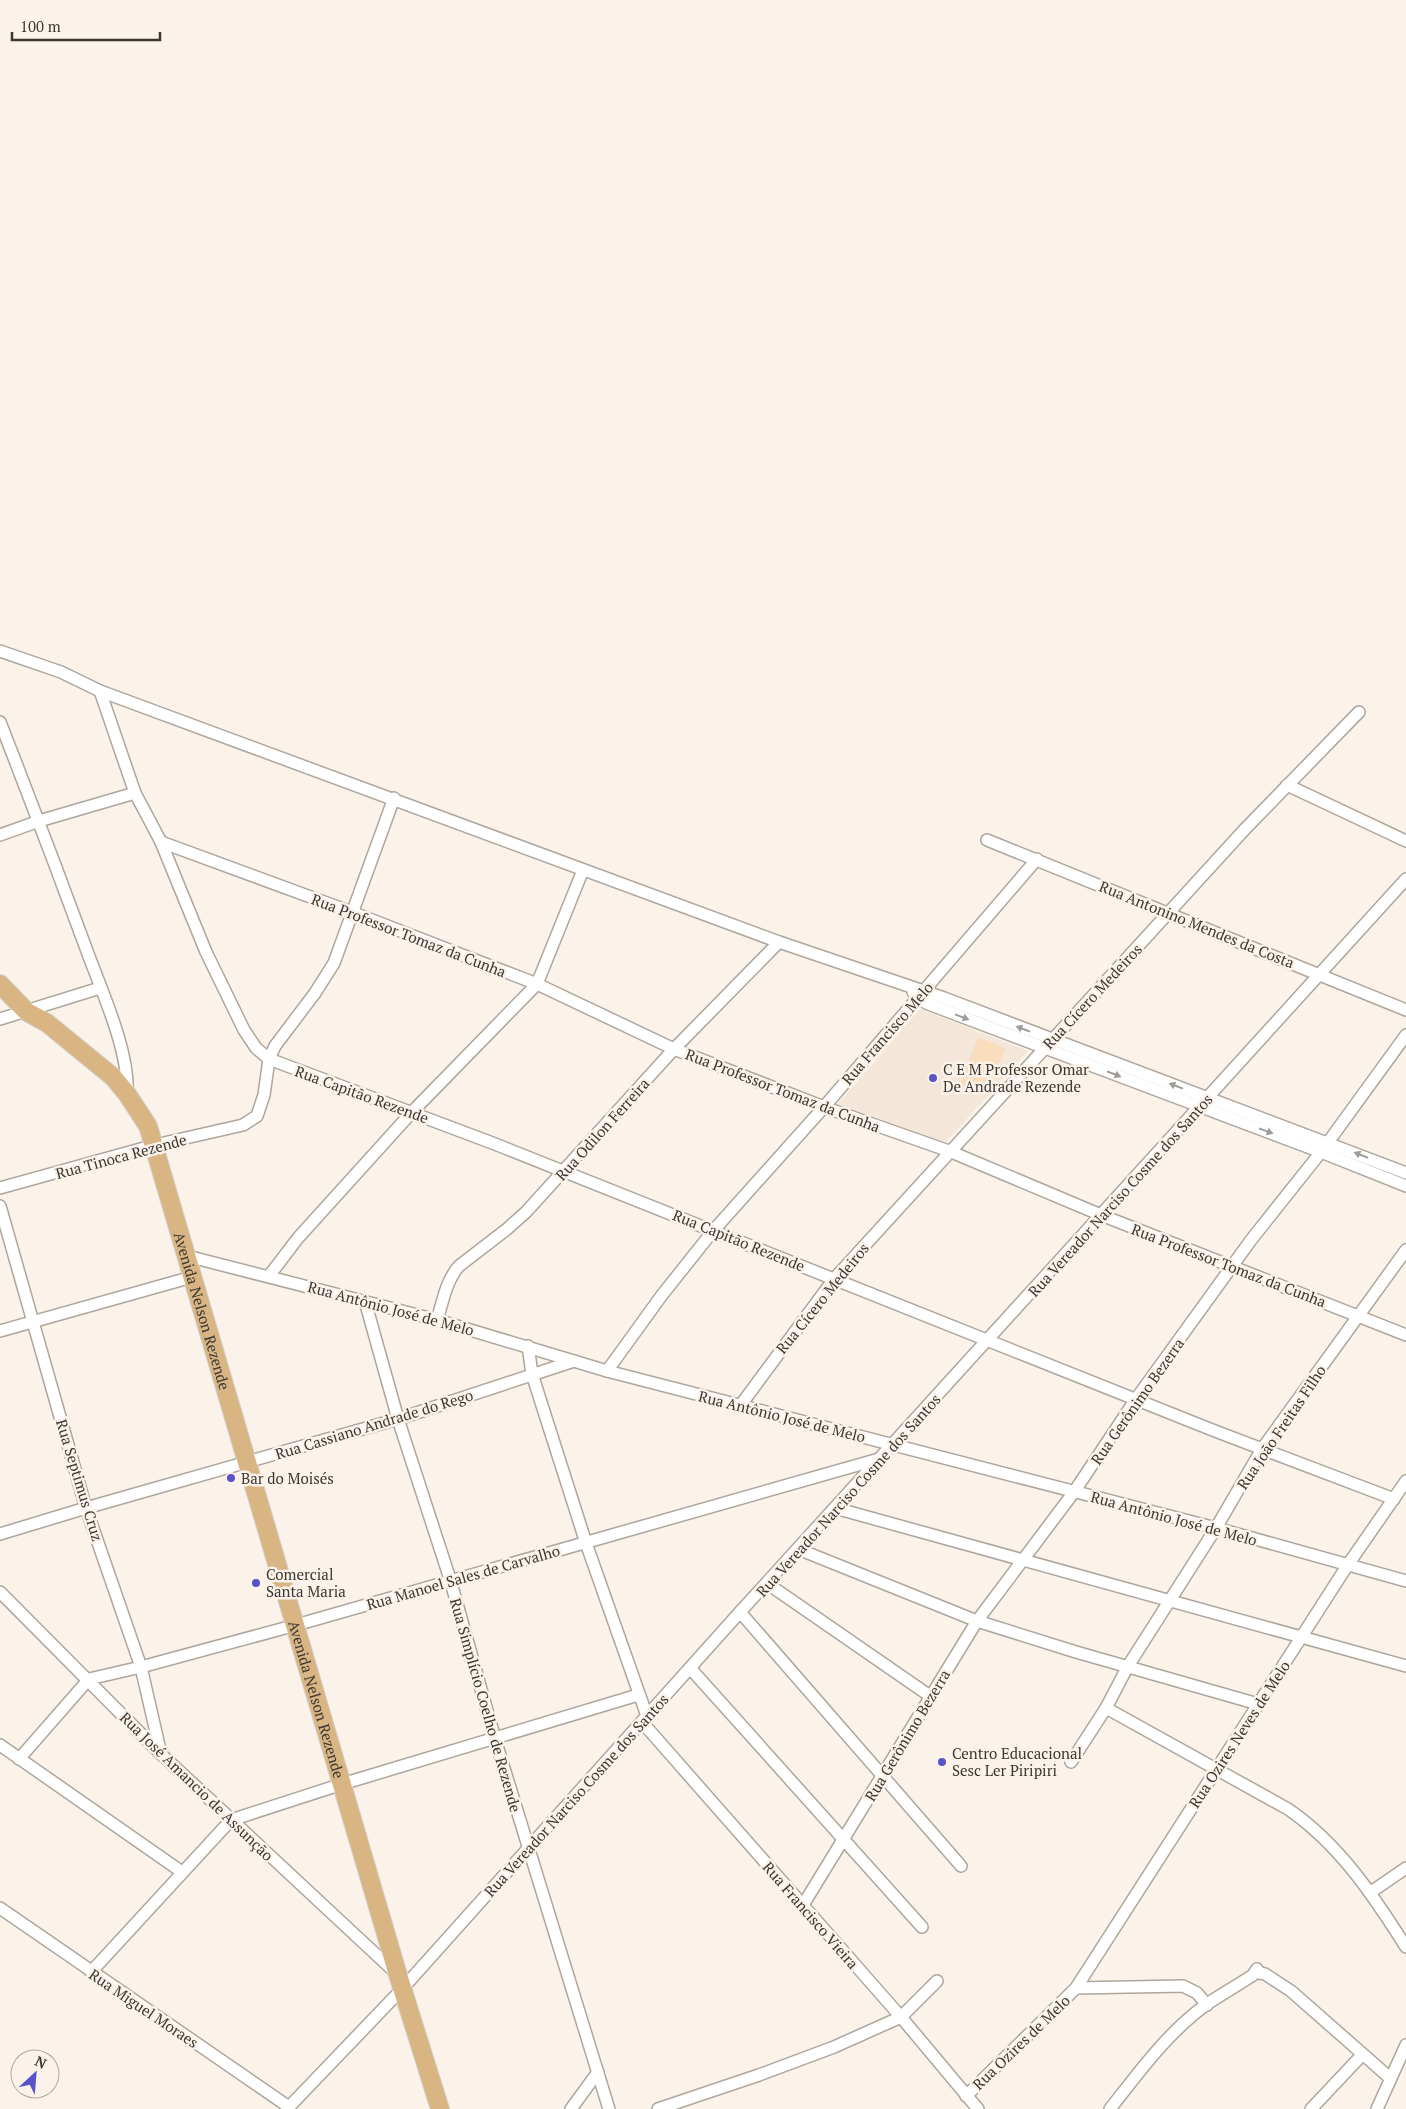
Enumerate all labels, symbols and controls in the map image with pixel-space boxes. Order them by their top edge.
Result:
scale bar [12,10,160,42]
text: 100 m [20,16,61,36]
street label: Rua Antonino Mendes da Costa [1097,876,1298,973]
street label: Rua Professor Tomaz da Cunha [309,889,509,982]
street label: Rua Cícero Medeiros [1038,939,1146,1053]
street label: Rua Francisco Melo [837,977,937,1089]
one-way arrow [955,1013,970,1021]
one-way arrow [1016,1025,1031,1032]
street label: Rua Professor Tomaz da Cunha [683,1044,883,1137]
place label: C E M Professor Omar De Andrade Rezende [943,1059,1089,1096]
street label: Rua Capitão Rezende [292,1061,432,1127]
one-way arrow [1107,1070,1122,1078]
marker: C E M Professor Omar De Andrade Rezende [927,1072,939,1084]
street label: Rua Odilon Ferreira [551,1073,654,1184]
one-way arrow [1168,1081,1183,1089]
street label: Rua Vereador Narciso Cosme dos Santos [1023,1089,1217,1301]
one-way arrow [1259,1128,1273,1136]
street label: Rua Tinoca Rezende [53,1129,189,1183]
one-way arrow [1354,1150,1368,1158]
street label: Rua Capitão Rezende [670,1204,808,1276]
street label: Rua Professor Tomaz da Cunha [1129,1219,1329,1312]
street label: Avenida Nelson Rezende [170,1230,235,1392]
street label: Rua Cícero Medeiros [771,1238,873,1358]
street label: Rua Antônio José de Melo [306,1276,476,1340]
street label: Rua Gerônimo Bezerra [1086,1333,1188,1468]
street label: Rua João Freitas Filho [1232,1361,1330,1493]
street label: Rua Cassiano Andrade do Rego [273,1384,475,1464]
street label: Rua Antônio José de Melo [696,1386,868,1446]
street label: Rua Vereador Narciso Cosme dos Santos [751,1389,945,1601]
street label: Rua Septimus Cruz [52,1417,108,1543]
place label: Bar do Moisés [241,1468,334,1488]
marker: Bar do Moisés [225,1472,237,1484]
street label: Rua Antônio José de Melo [1089,1486,1259,1550]
street label: Rua Manoel Sales de Carvalho [364,1540,562,1614]
place label: Comercial Santa Maria [266,1564,346,1601]
marker: Comercial Santa Maria [250,1577,262,1589]
street label: Rua Simplício Coelho de Rezende [446,1596,526,1814]
street label: Avenida Nelson Rezende [284,1618,350,1781]
street label: Rua Ozires Neves de Melo [1184,1657,1294,1811]
street label: Rua Gerônimo Bezerra [860,1665,954,1804]
street label: Rua Vereador Narciso Cosme dos Santos [479,1689,673,1901]
street label: Rua José Amancio de Assunção [116,1707,278,1865]
place label: Centro Educacional Sesc Ler Piripiri [952,1743,1082,1780]
marker: Centro Educacional Sesc Ler Piripiri [936,1756,948,1768]
street label: Rua Francisco Vieira [759,1857,863,1973]
street label: Rua Miguel Moraes [85,1964,203,2052]
street label: Rua Ozires de Melo [968,1990,1074,2094]
north arrow [10,2049,60,2099]
text: N [32,2051,50,2073]

